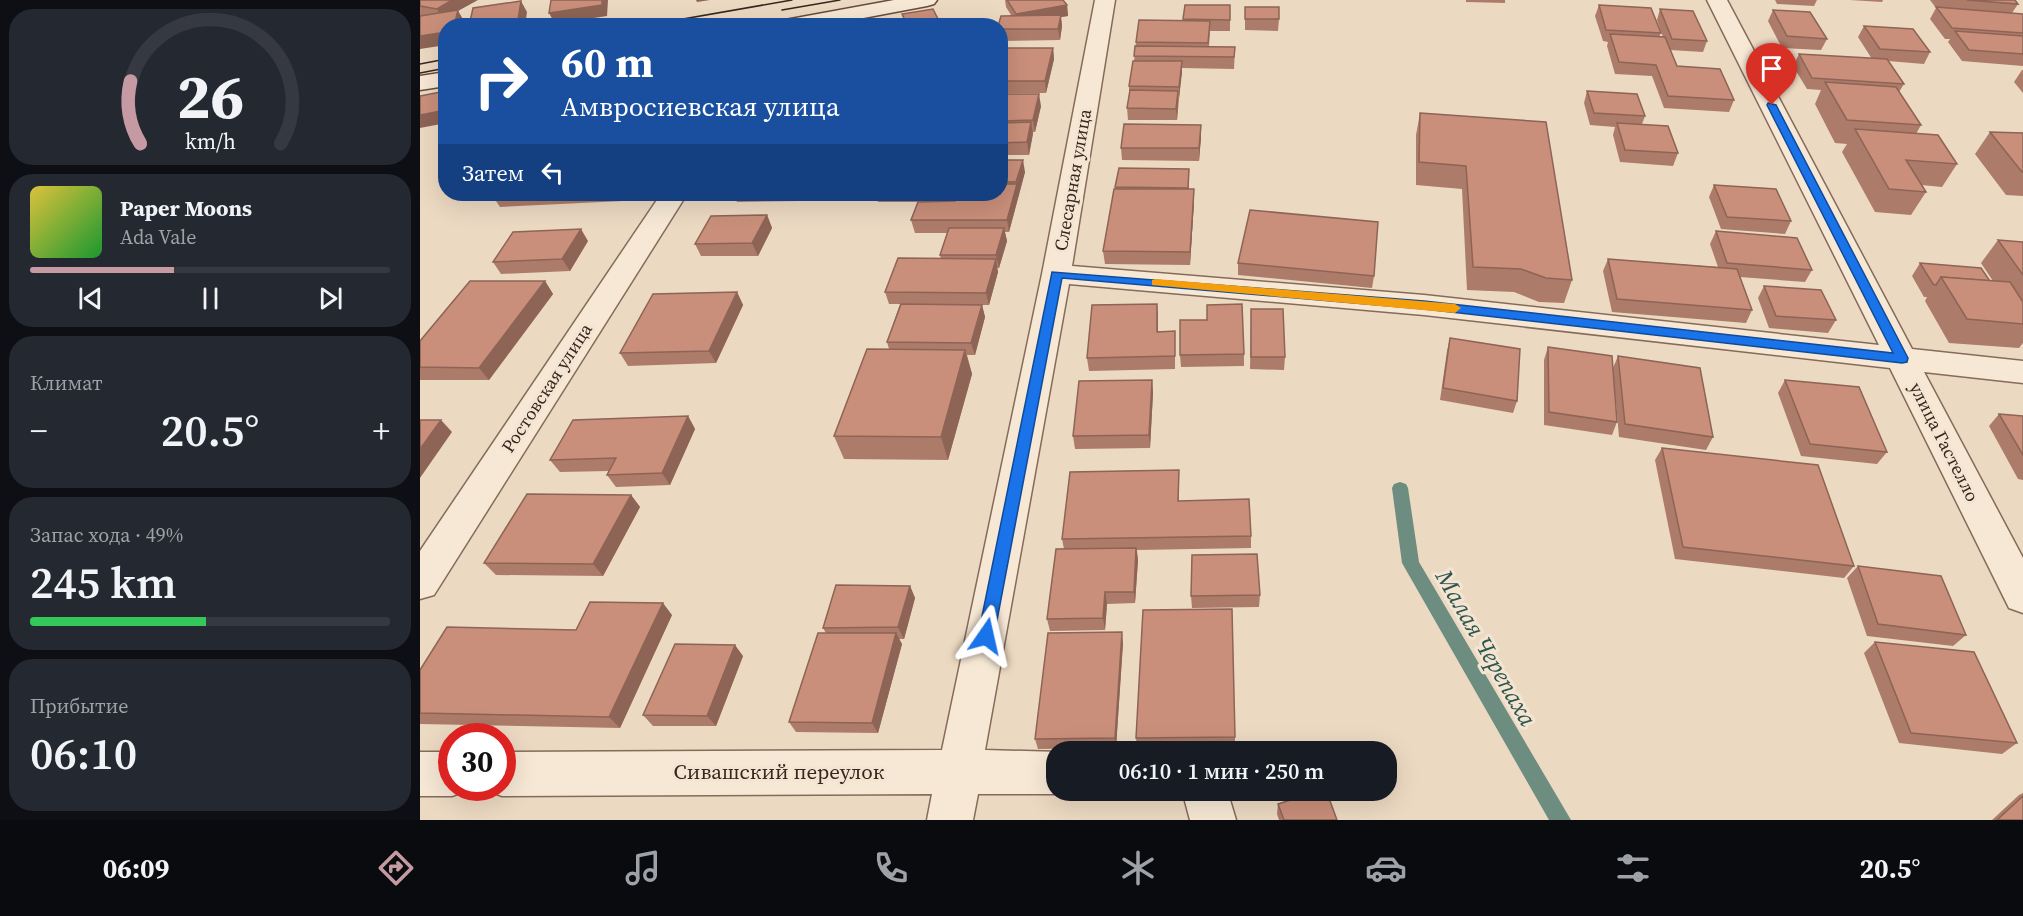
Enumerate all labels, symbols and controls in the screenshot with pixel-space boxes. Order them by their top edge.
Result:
text: 60 m [561,33,654,91]
icon: right [462,42,540,120]
pin [1746,43,1797,105]
icon: arrive [1755,52,1788,85]
text: 26 [176,53,244,139]
text: Амвросиевская улица [561,88,840,125]
street label: Слесарная улица [1048,106,1097,253]
text: km/h [184,127,236,156]
icon: left [536,156,569,189]
text: Затем [462,158,524,188]
text: Paper Moons [120,193,252,223]
text: Ada Vale [120,223,196,251]
icon: previous [74,282,107,315]
icon: pause [194,282,227,315]
icon: next [314,282,347,315]
street label: Ростовская улица [495,317,598,457]
text: Климат [30,369,103,397]
street label: улица Гастелло [1904,378,1985,506]
text: 20.5° [161,399,259,461]
text: − [30,408,48,453]
text: + [373,408,390,453]
text: Запас хода · 49% [30,521,183,549]
text: 245 km [30,551,177,613]
water label: Малая Черепаха [1428,562,1545,733]
position arrow [954,604,1018,668]
text: Прибытие [30,692,128,720]
text: 06:10 [30,722,137,784]
speed limit sign: 30 [438,723,516,801]
text: 06:10 · 1 мин · 250 m [1119,756,1324,786]
street label: Сивашский переулок [674,757,885,786]
icon: directions [375,847,417,889]
icon: music [622,847,664,889]
icon: phone [870,847,912,889]
icon: climate [1117,847,1159,889]
icon: car [1365,847,1407,889]
icon: filters [1612,847,1654,889]
text: 06:09 [103,850,169,887]
text: 20.5° [1859,850,1920,887]

